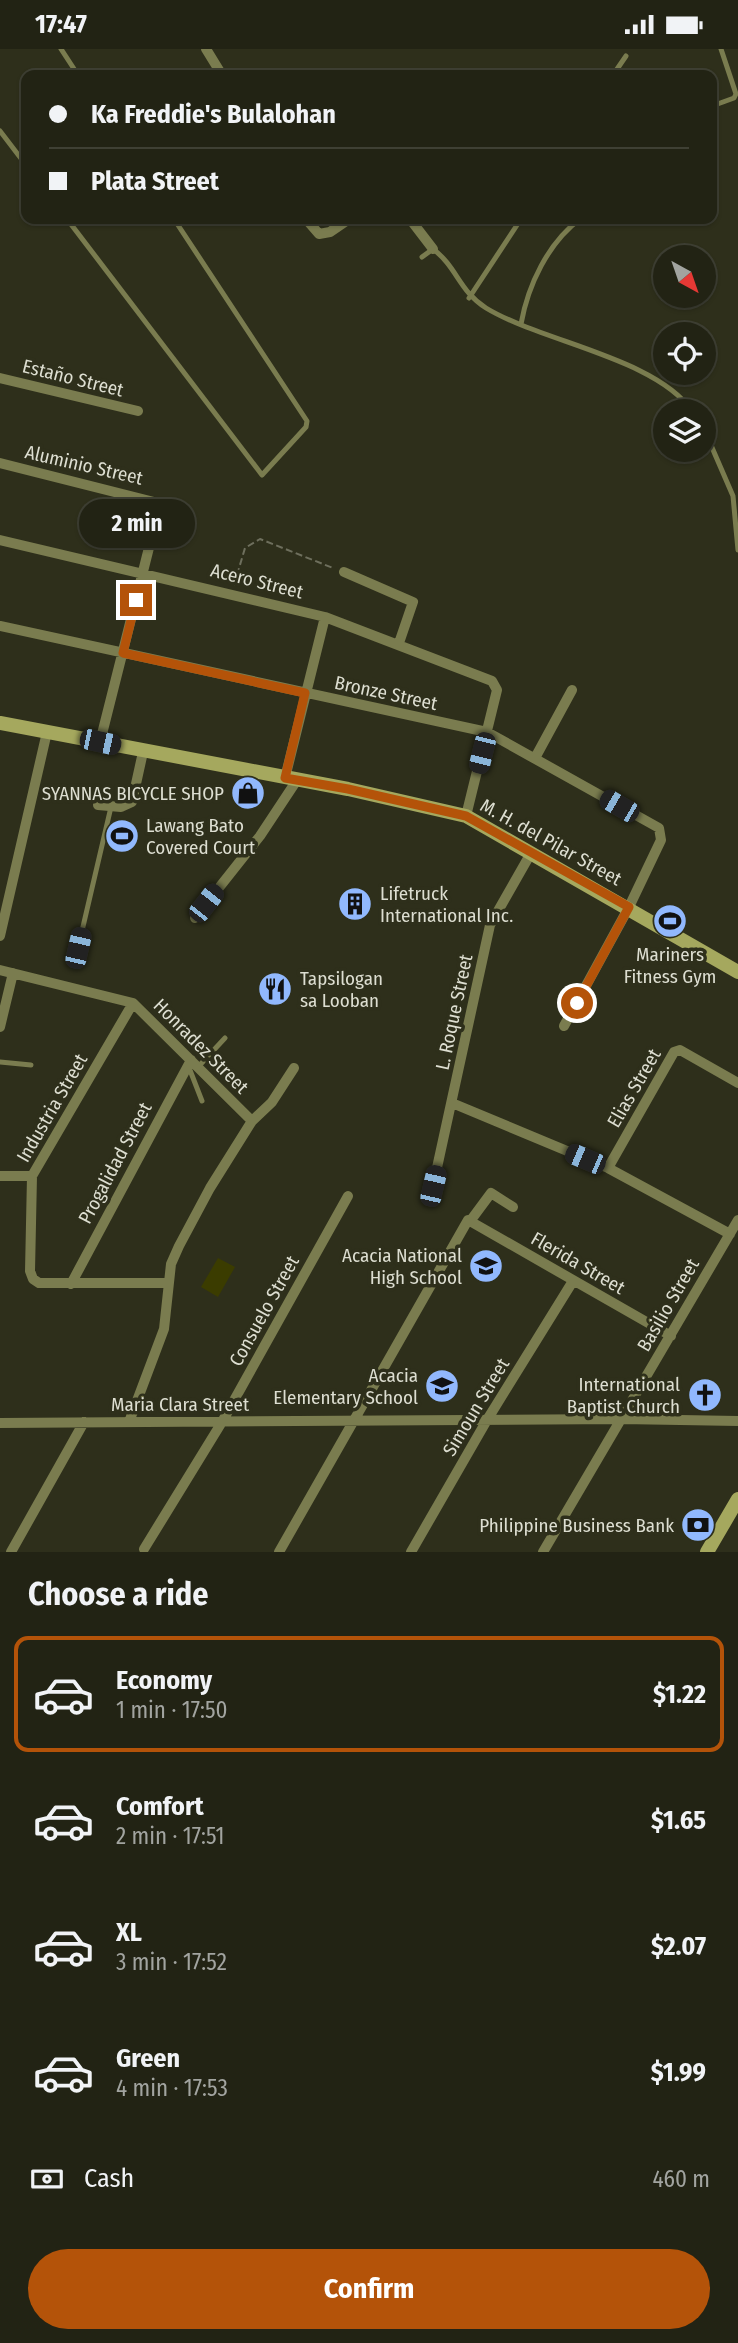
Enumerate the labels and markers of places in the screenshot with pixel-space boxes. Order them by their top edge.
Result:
shop icon: SYANNAS BICYCLE SHOP [229,774,267,812]
place label: SYANNAS BICYCLE SHOP [42,782,224,805]
place label: Lawang Bato Covered Court [146,814,256,859]
sports icon: Lawang Bato Covered Court [103,817,141,855]
place label: Lifetruck International Inc. [380,882,513,927]
building icon: Lifetruck International Inc. [336,885,374,923]
sports icon: Mariners Fitness Gym [651,902,689,940]
place label: Mariners Fitness Gym [624,943,716,988]
place label: Tapsilogan sa Looban [300,967,383,1012]
restaurant icon: Tapsilogan sa Looban [256,970,294,1008]
place label: Acacia National High School [342,1244,462,1289]
school or university icon: Acacia National High School [467,1247,505,1285]
place label: Acacia Elementary School [273,1364,418,1409]
school or university icon: Acacia Elementary School [423,1367,461,1405]
place label: International Baptist Church [567,1373,680,1418]
church icon: International Baptist Church [686,1376,724,1414]
bank icon: Philippine Business Bank [679,1506,717,1544]
place label: Philippine Business Bank [479,1514,674,1537]

